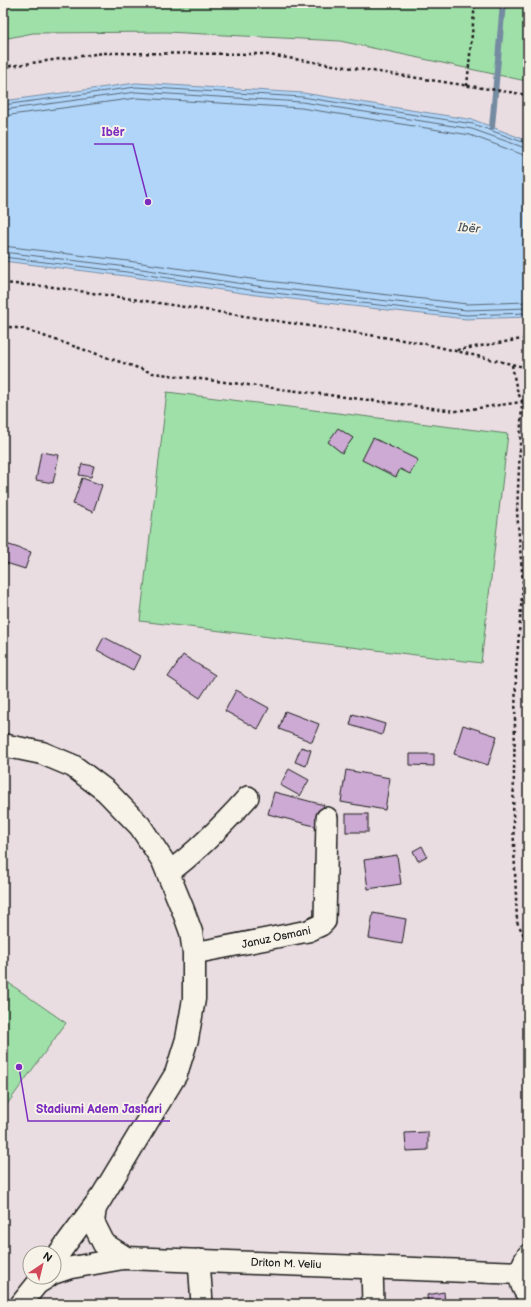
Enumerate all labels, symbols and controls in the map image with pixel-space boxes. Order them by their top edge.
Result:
callout: Ibër [94,120,133,144]
text: Ibër [102,125,125,140]
water label: Ibër [456,220,482,237]
street label: Januz Osmani [240,924,312,951]
callout: Stadiumi Adem Jashari [28,1097,170,1121]
text: Stadiumi Adem Jashari [36,1102,162,1117]
north arrow [22,1245,62,1285]
text: N [40,1250,55,1265]
street label: Driton M. Veliu [250,1256,322,1271]

